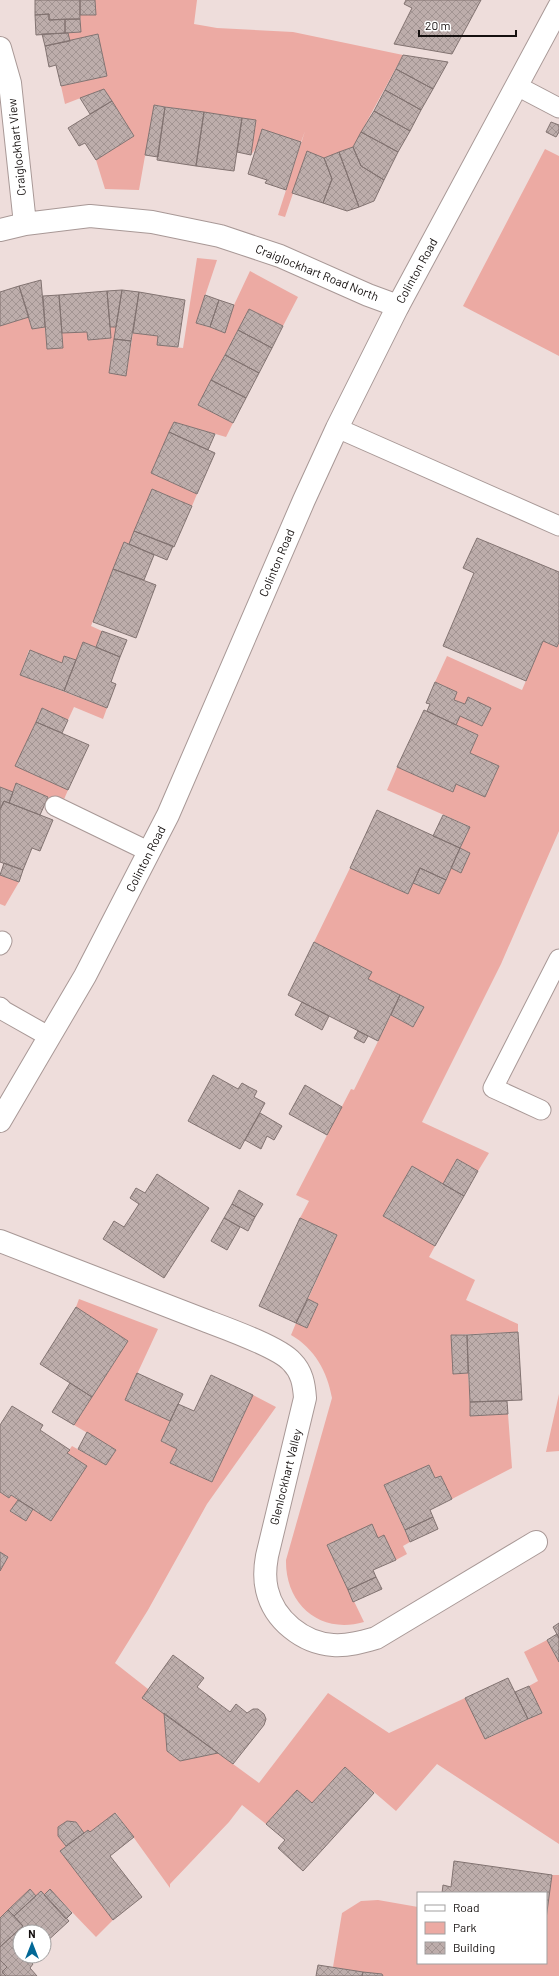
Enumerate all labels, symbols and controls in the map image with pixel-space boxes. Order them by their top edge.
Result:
scale bar [419,12,516,38]
text: 20 m [425,18,451,32]
street label: Craiglockhart View [4,97,28,196]
street label: Colinton Road [392,236,440,305]
street label: Craiglockhart Road North [254,241,381,303]
street label: Colinton Road [256,527,297,599]
street label: Colinton Road [122,823,168,894]
street label: Glenlockhart Valley [266,1427,304,1526]
legend [417,1892,547,1964]
text: Road [453,1900,480,1914]
text: Park [453,1920,477,1934]
north arrow [12,1924,52,1964]
text: N [28,1927,36,1940]
text: Building [453,1940,495,1954]

